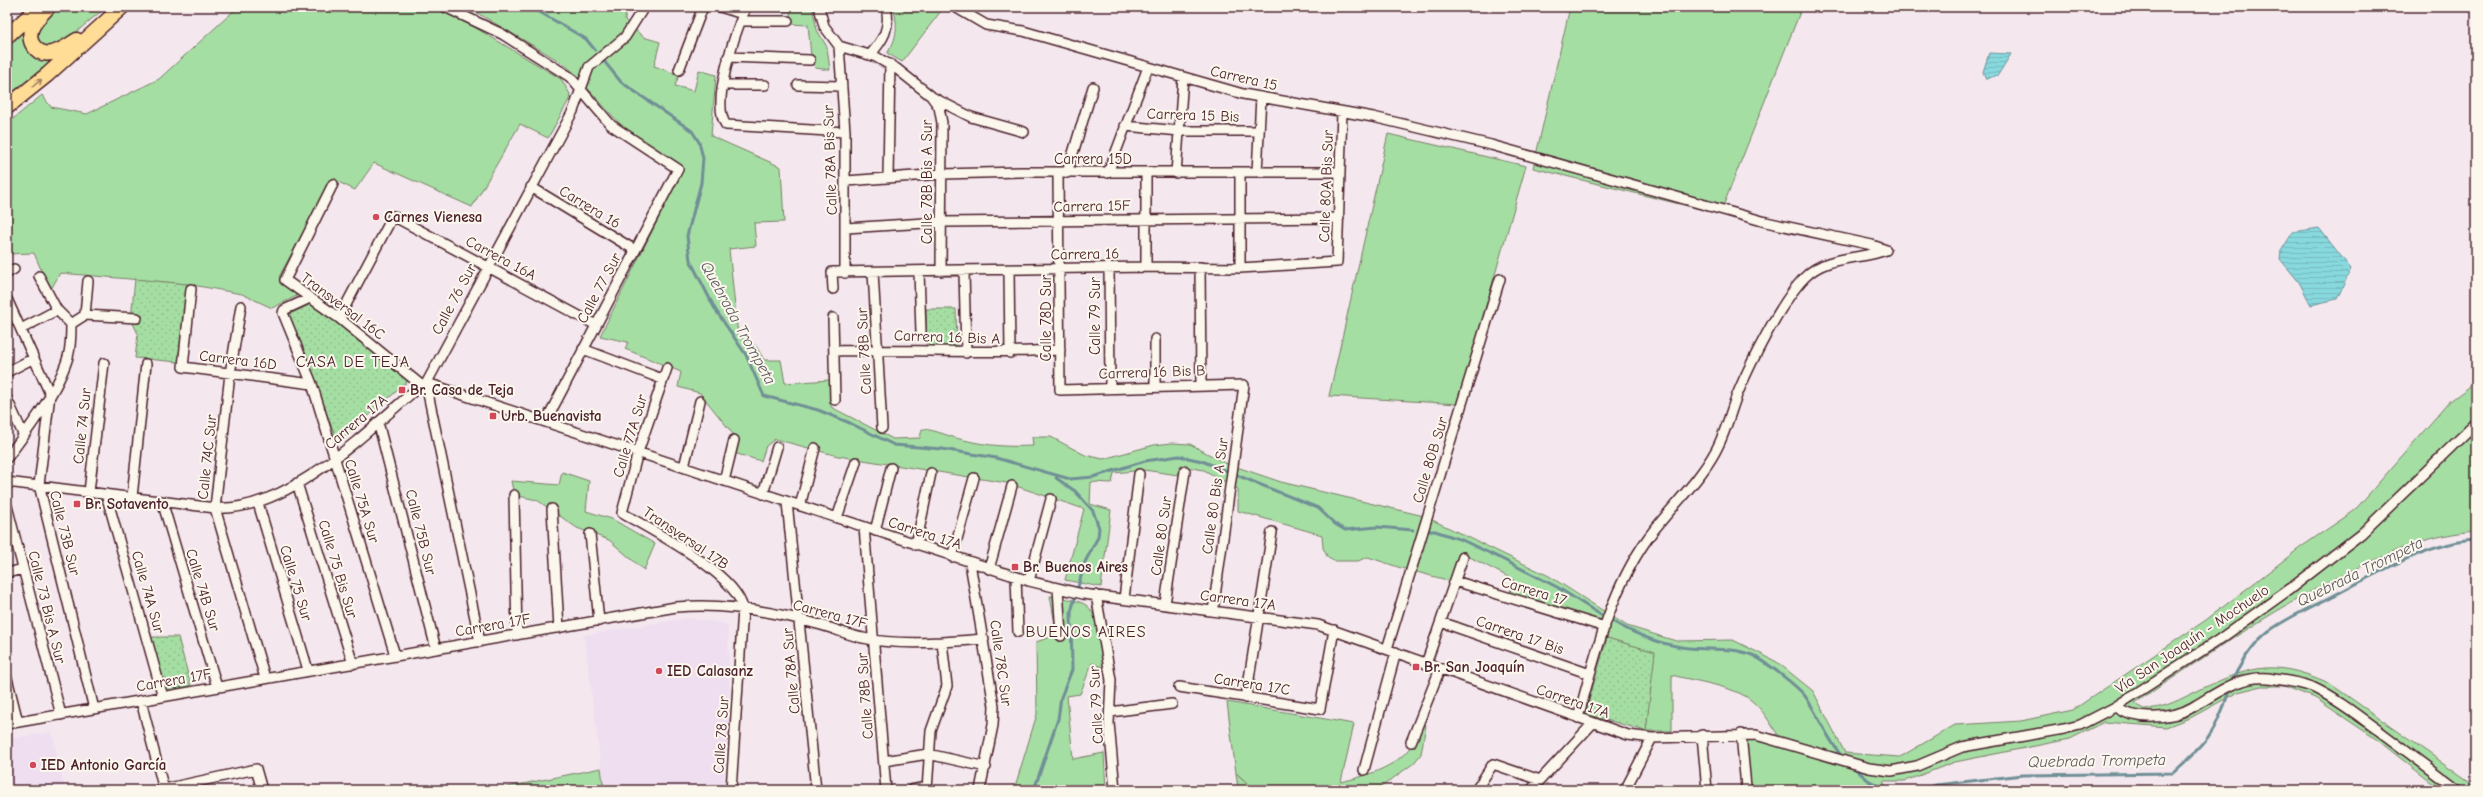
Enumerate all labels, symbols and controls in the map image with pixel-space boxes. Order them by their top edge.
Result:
street label: Carrera 15 [1209,62,1279,94]
one-way arrow [32,78,43,87]
street label: Calle 78A Bis Sur [819,104,841,215]
street label: Carrera 15 Bis [1146,104,1240,126]
street label: Calle 78B Bis A Sur [918,120,936,244]
street label: Calle 80A Bis Sur [1315,129,1337,243]
street label: Carrera 15D [1054,150,1132,168]
street label: Carrera 16 [556,182,624,232]
street label: Carrera 15F [1053,196,1131,216]
place label: Carnes Vienesa [384,208,483,226]
marker: Carnes Vienesa [371,212,381,222]
street label: Carrera 16A [463,232,540,284]
street label: Carrera 16 [1051,244,1119,264]
street label: Calle 77 Sur [573,250,625,326]
water label: Quebrada Trompeta [697,258,779,388]
street label: Calle 76 Sur [428,260,480,338]
street label: Transversal 16C [297,269,389,343]
street label: Calle 78D Sur [1037,274,1055,362]
street label: Calle 79 Sur [1086,277,1104,355]
street label: Calle 78B Sur [853,307,875,395]
street label: Carrera 16 Bis A [894,326,1001,348]
street label: Carrera 16D [198,346,278,374]
district label: CASA DE TEJA [296,353,410,371]
street label: Carrera 16 Bis B [1098,361,1206,383]
place label: Br. Casa de Teja [410,381,514,399]
marker: Br. Casa de Teja [397,385,407,395]
street label: Calle 74 Sur [69,387,95,465]
street label: Carrera 17A [321,390,391,453]
street label: Calle 77A Sur [609,392,651,480]
place label: Urb. Buenavista [501,407,602,425]
marker: Urb. Buenavista [488,411,498,421]
street label: Calle 74C Sur [194,414,220,500]
street label: Calle 80B Sur [1408,415,1452,505]
street label: Calle 80 Bis A Sur [1198,437,1232,555]
street label: Calle 75A Sur [341,457,383,545]
street label: Calle 75B Sur [402,487,440,577]
street label: Calle 73B Sur [46,489,84,577]
place label: Br. Sotavento [85,495,169,513]
street label: Calle 80 Sur [1147,495,1175,577]
marker: Br. Sotavento [72,499,82,509]
street label: Transversal 17B [640,503,732,573]
street label: Carrera 17A [886,513,964,553]
street label: Calle 75 Bis Sur [314,518,362,621]
water label: Quebrada Trompeta [2294,534,2426,610]
street label: Calle 75 Sur [276,543,316,623]
street label: Calle 74B Sur [182,547,224,634]
street label: Calle 73 Bis A Sur [24,549,70,665]
street label: Calle 74A Sur [128,549,168,635]
place label: Br. Buenos Aires [1023,558,1128,576]
marker: Br. Buenos Aires [1010,562,1020,572]
street label: Carrera 17 [1499,573,1569,609]
street label: Vía San Joaquín - Mochuelo [2112,581,2272,697]
street label: Carrera 17A [1199,586,1277,614]
street label: Carrera 17F [791,595,869,633]
street label: Carrera 17F [454,609,532,640]
street label: Carrera 17 Bis [1474,612,1566,658]
street label: Calle 78C Sur [986,619,1016,707]
district label: BUENOS AIRES [1025,623,1147,641]
street label: Calle 78A Sur [778,627,804,715]
street label: Calle 78B Sur [853,652,877,740]
place label: Br. San Joaquín [1424,658,1525,676]
place label: IED Calasanz [667,662,754,680]
marker: Br. San Joaquín [1411,662,1421,672]
street label: Carrera 17F [135,664,213,695]
marker: IED Calasanz [654,666,664,676]
street label: Calle 79 Sur [1085,666,1107,744]
street label: Carrera 17C [1213,669,1291,699]
street label: Carrera 17A [1534,680,1612,722]
street label: Calle 78 Sur [709,696,733,774]
water label: Quebrada Trompeta [2028,751,2166,771]
place label: IED Antonio García [41,756,166,774]
marker: IED Antonio García [28,760,38,770]

